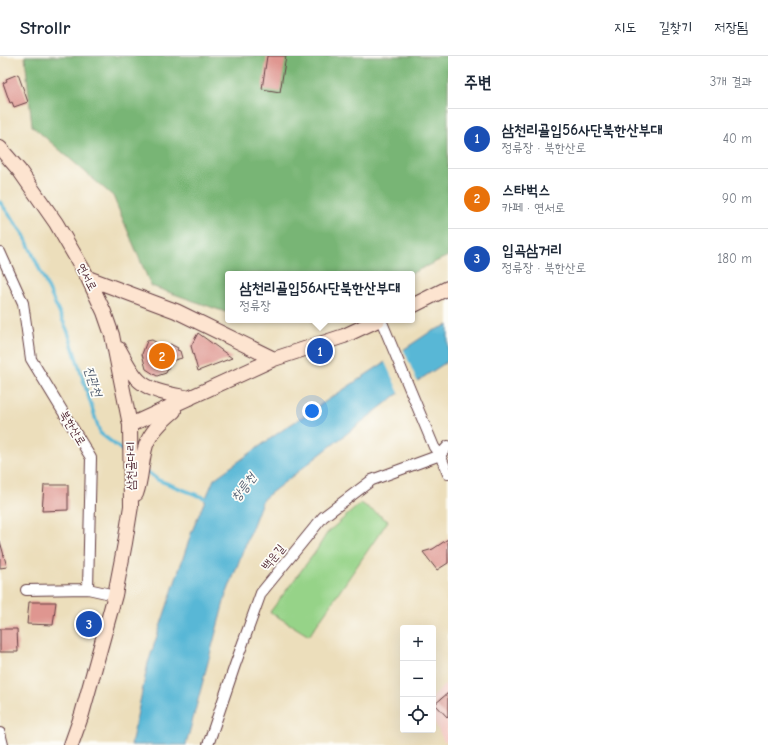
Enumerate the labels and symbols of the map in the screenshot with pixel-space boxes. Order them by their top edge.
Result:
street label: 연서로 [74,261,100,293]
pin: 1 [307,336,333,366]
pin: 2 [149,341,175,371]
water label: 진관천 [82,364,106,400]
your location [302,401,322,421]
street label: 북한산로 [57,408,89,448]
street label: 삼천골다리 [124,442,138,490]
water label: 창릉천 [228,469,260,504]
street label: 백운길 [258,541,288,573]
pin: 3 [76,609,102,639]

